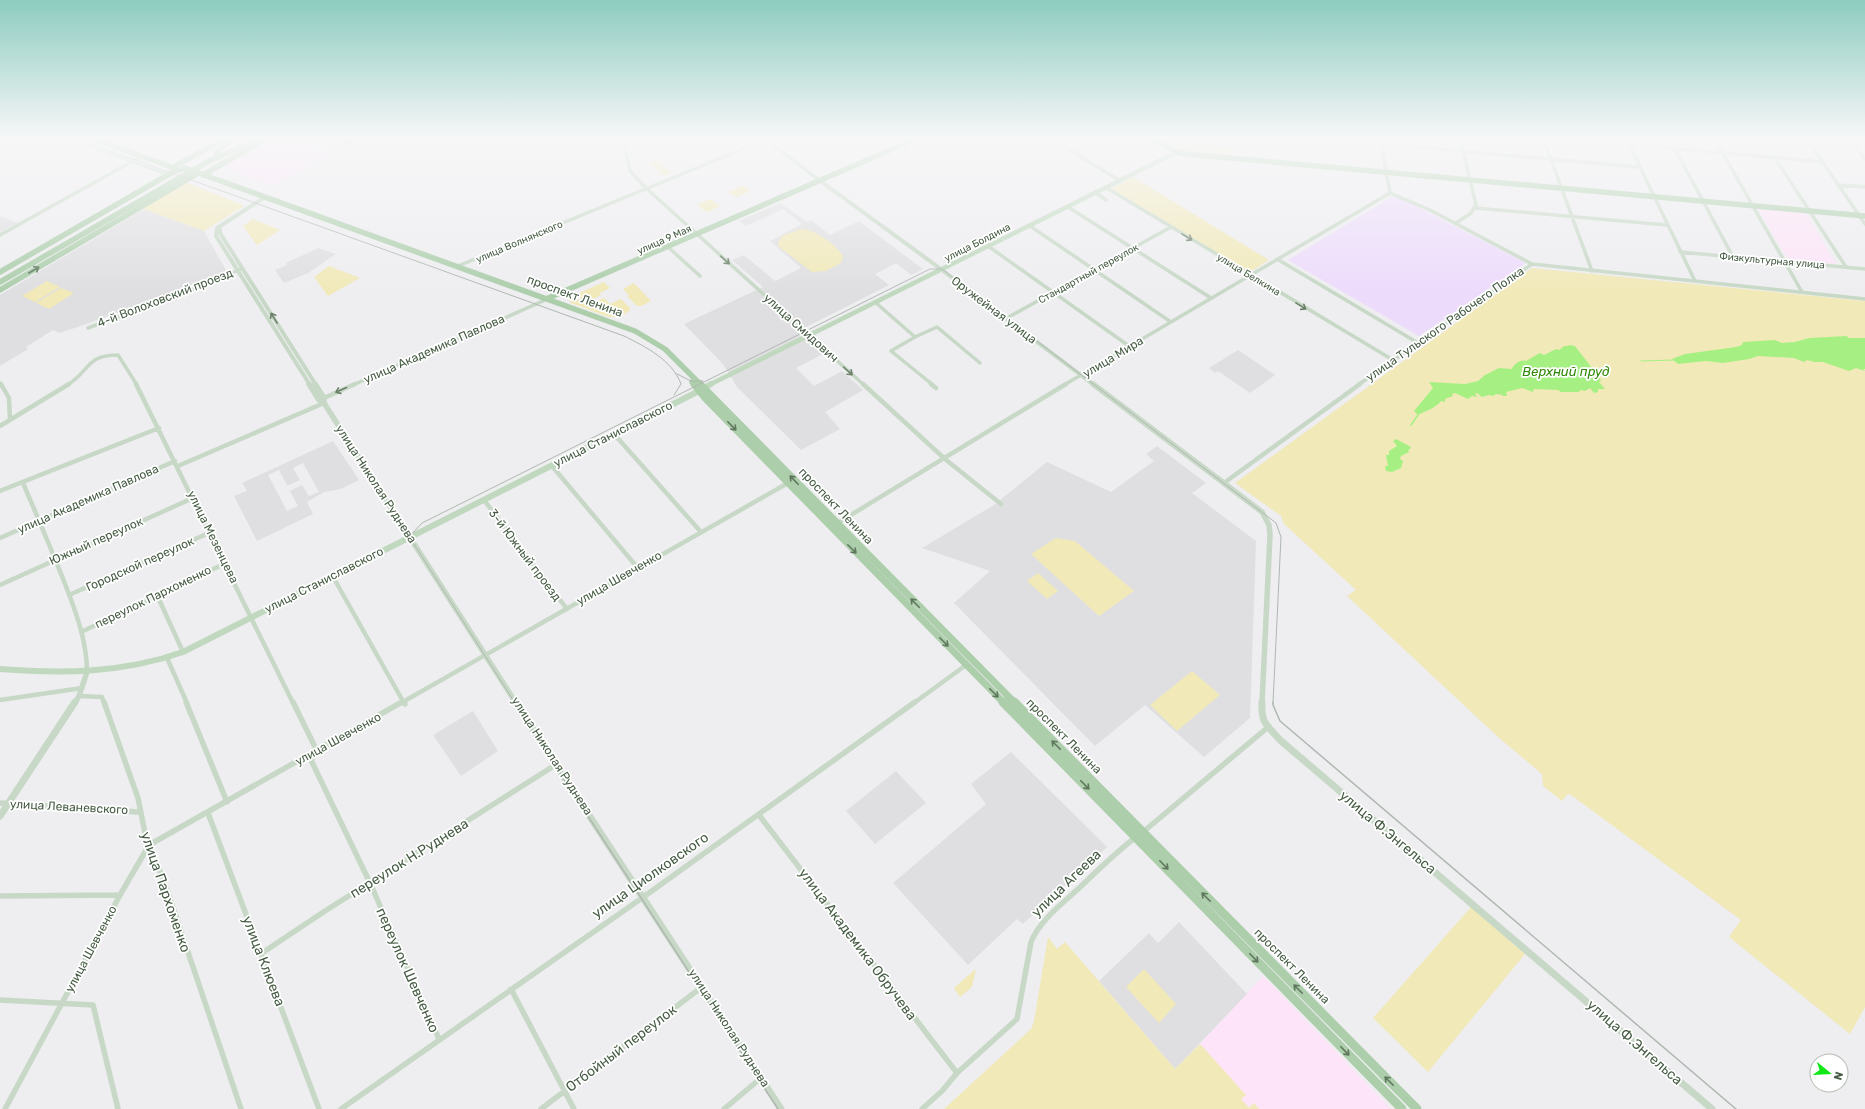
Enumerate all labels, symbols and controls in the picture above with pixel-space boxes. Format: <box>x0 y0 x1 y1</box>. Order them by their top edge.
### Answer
street label: улица Волнянского <box>474 218 565 266</box>
street label: улица Болдина <box>942 221 1013 265</box>
street label: улица 9 Мая <box>635 223 694 257</box>
one-way arrow <box>1181 233 1193 241</box>
street label: Стандартный переулок <box>1036 241 1141 306</box>
street label: Физкультурная улица <box>1719 250 1825 272</box>
street label: улица Белкина <box>1215 251 1282 299</box>
one-way arrow <box>720 256 730 265</box>
street label: улица Тульского Рабочего Полка <box>1363 264 1527 384</box>
one-way arrow <box>28 265 40 273</box>
street label: 4-й Волоховский проезд <box>95 266 235 330</box>
street label: проспект Ленина <box>525 272 625 320</box>
street label: Оружейная улица <box>949 273 1039 347</box>
street label: улица Смидович <box>761 291 841 365</box>
one-way arrow <box>1295 302 1307 310</box>
street label: улица Академика Павлова <box>361 311 507 387</box>
one-way arrow <box>270 313 278 324</box>
street label: улица Мира <box>1080 333 1146 381</box>
water label: Верхний пруд <box>1522 364 1610 379</box>
one-way arrow <box>843 366 853 376</box>
one-way arrow <box>336 387 348 394</box>
street label: улица Станиславского <box>551 398 675 470</box>
one-way arrow <box>727 421 737 431</box>
street label: улица Николая Руднева <box>332 422 420 546</box>
street label: улица Академика Павлова <box>15 461 161 537</box>
street label: проспект Ленина <box>796 465 876 547</box>
one-way arrow <box>789 475 799 485</box>
street label: улица Мезенцева <box>184 488 242 586</box>
street label: 3-й Южный проезд <box>486 506 564 604</box>
street label: Южный переулок <box>47 514 145 568</box>
street label: Городской переулок <box>84 534 197 594</box>
street label: улица Станиславского <box>262 544 386 616</box>
one-way arrow <box>847 544 857 554</box>
street label: улица Шевченко <box>574 548 664 608</box>
street label: переулок Пархоменко <box>92 563 214 631</box>
one-way arrow <box>910 598 920 608</box>
one-way arrow <box>939 637 948 647</box>
one-way arrow <box>989 688 998 698</box>
street label: улица Николая Руднева <box>508 694 596 818</box>
street label: проспект Ленина <box>1023 695 1105 777</box>
street label: улица Шевченко <box>293 710 383 768</box>
one-way arrow <box>1051 740 1061 750</box>
one-way arrow <box>1080 780 1089 790</box>
street label: улица Ф.Энгельса <box>1336 787 1439 878</box>
street label: улица Леваневского <box>10 797 129 817</box>
street label: переулок Н.Руднева <box>347 815 472 902</box>
street label: улица Циолковского <box>589 829 712 922</box>
street label: улица Пархоменко <box>137 830 194 955</box>
street label: улица Агеева <box>1028 846 1105 921</box>
one-way arrow <box>1159 860 1168 870</box>
street label: улица Академика Обручева <box>795 865 920 1024</box>
one-way arrow <box>1201 892 1211 902</box>
street label: улица Шевченко <box>62 903 120 995</box>
street label: переулок Шевченко <box>372 905 443 1035</box>
street label: улица Клюева <box>239 914 289 1009</box>
street label: проспект Ленина <box>1251 925 1333 1007</box>
one-way arrow <box>1250 953 1259 963</box>
street label: улица Николая Руднева <box>685 966 773 1090</box>
one-way arrow <box>1293 984 1303 994</box>
street label: улица Ф.Энгельса <box>1583 996 1686 1088</box>
street label: Отбойный переулок <box>562 1001 681 1096</box>
one-way arrow <box>1340 1046 1350 1056</box>
north arrow <box>1809 1053 1849 1093</box>
text: N <box>1831 1070 1845 1082</box>
one-way arrow <box>1384 1076 1394 1086</box>

